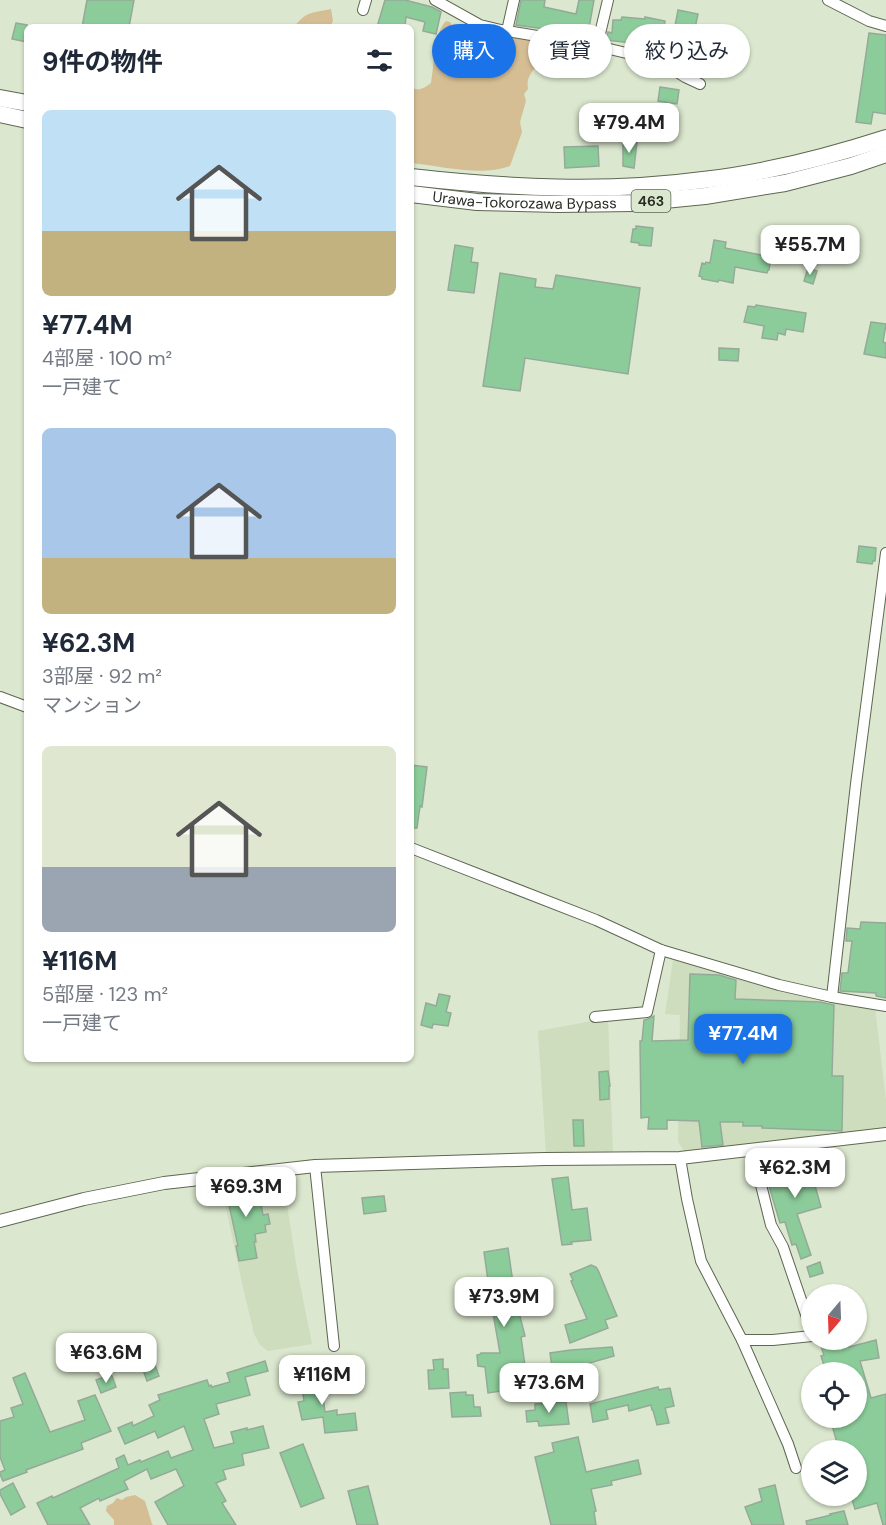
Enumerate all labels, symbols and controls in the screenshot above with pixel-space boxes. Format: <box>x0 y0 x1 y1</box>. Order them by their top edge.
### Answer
chip: 購入 <box>432 24 516 78</box>
chip: 賃貸 <box>528 24 612 78</box>
chip: 絞り込み <box>624 24 750 78</box>
icon: filters <box>363 44 396 77</box>
text: 9件の物件 <box>42 45 163 79</box>
pin: ¥79.4M <box>580 103 678 154</box>
text: ¥79.4M <box>593 109 665 135</box>
icon: home <box>165 149 273 257</box>
street label: Urawa-Tokorozawa Bypass <box>431 187 617 214</box>
road number: 463 <box>632 190 670 212</box>
pin: ¥55.7M <box>761 225 859 276</box>
text: ¥55.7M <box>775 231 845 257</box>
text: ¥77.4M <box>42 308 132 342</box>
text: 4部屋 · 100 m² <box>42 345 172 371</box>
text: 一戸建て <box>42 374 122 400</box>
icon: home <box>165 467 273 575</box>
text: ¥62.3M <box>42 626 135 660</box>
text: 3部屋 · 92 m² <box>42 663 162 689</box>
text: マンション <box>42 692 142 718</box>
icon: home <box>165 785 273 893</box>
text: ¥116M <box>42 944 117 978</box>
text: 5部屋 · 123 m² <box>42 981 168 1007</box>
text: 一戸建て <box>42 1010 122 1036</box>
pin: ¥77.4M <box>694 1014 792 1065</box>
text: ¥77.4M <box>708 1020 778 1046</box>
pin: ¥62.3M <box>746 1148 844 1199</box>
text: ¥62.3M <box>759 1154 831 1180</box>
pin: ¥69.3M <box>197 1167 295 1218</box>
text: ¥69.3M <box>210 1173 282 1199</box>
pin: ¥73.9M <box>455 1277 553 1328</box>
text: ¥73.9M <box>469 1283 539 1309</box>
north arrow <box>801 1284 867 1350</box>
map controls <box>801 1284 867 1506</box>
pin: ¥63.6M <box>57 1333 155 1384</box>
text: ¥63.6M <box>70 1339 142 1365</box>
pin: ¥116M <box>280 1355 364 1406</box>
text: ¥116M <box>293 1361 351 1387</box>
button: locate <box>801 1362 867 1428</box>
pin: ¥73.6M <box>500 1363 598 1414</box>
text: ¥73.6M <box>514 1369 584 1395</box>
button: layers <box>801 1440 867 1506</box>

